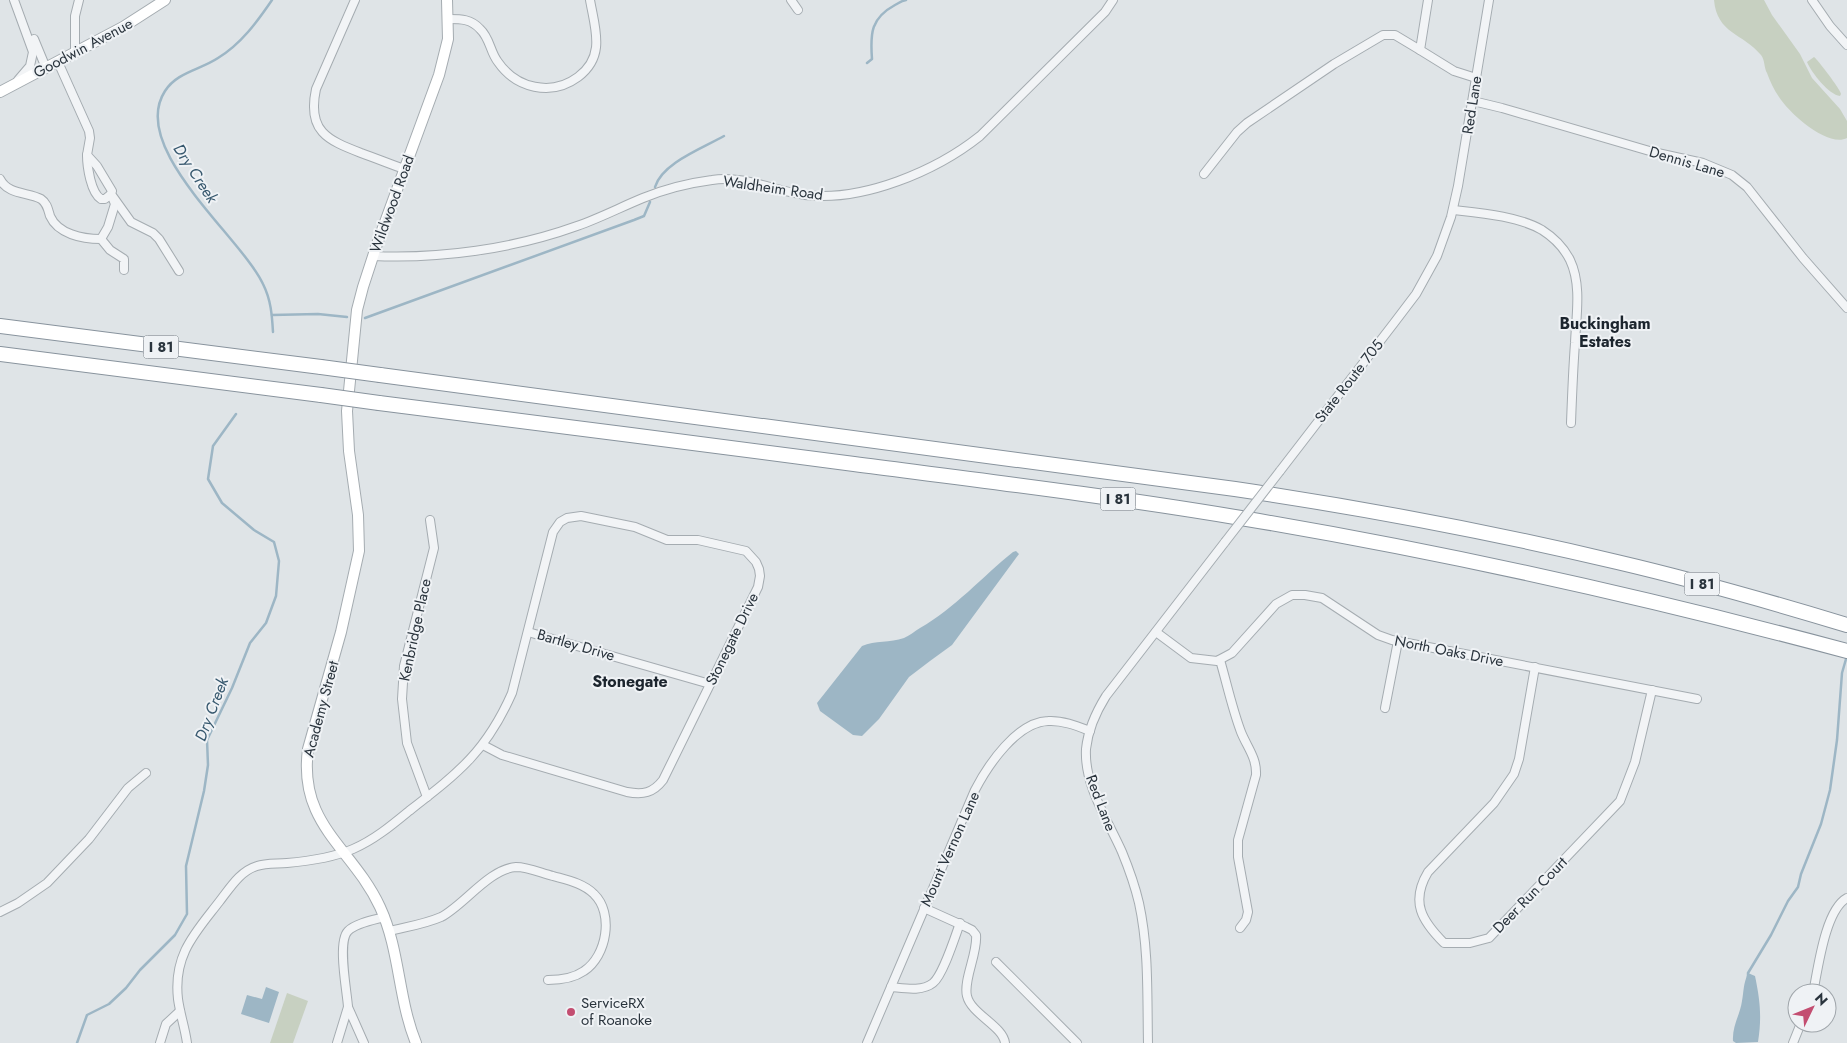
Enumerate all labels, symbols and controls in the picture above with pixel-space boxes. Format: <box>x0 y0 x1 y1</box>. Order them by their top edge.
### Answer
street label: Goodwin Avenue <box>29 12 137 83</box>
street label: Red Lane <box>1457 74 1488 136</box>
water label: Dry Creek <box>168 139 224 208</box>
street label: Dennis Lane <box>1647 141 1728 183</box>
street label: Wildwood Road <box>364 152 420 256</box>
street label: Waldheim Road <box>722 170 824 206</box>
district label: Buckingham Estates <box>1559 312 1651 353</box>
street label: State Route 705 <box>1309 335 1389 427</box>
road number: I 81 <box>144 336 178 358</box>
road number: I 81 <box>1100 488 1136 510</box>
road number: I 81 <box>1684 572 1720 596</box>
street label: Kenbridge Place <box>393 576 437 683</box>
street label: Stonegate Drive <box>700 589 764 689</box>
street label: Bartley Drive <box>535 623 618 667</box>
street label: North Oaks Drive <box>1393 630 1506 672</box>
street label: Academy Street <box>298 658 345 760</box>
district label: Stonegate <box>592 670 668 693</box>
water label: Dry Creek <box>189 673 235 744</box>
street label: Red Lane <box>1080 772 1122 835</box>
street label: Mount Vernon Lane <box>915 788 985 910</box>
street label: Deer Run Court <box>1488 851 1573 938</box>
north arrow <box>1787 983 1837 1033</box>
text: N <box>1810 988 1833 1010</box>
place label: ServiceRX of Roanoke <box>581 992 652 1031</box>
marker: ServiceRX of Roanoke <box>565 1006 577 1018</box>

